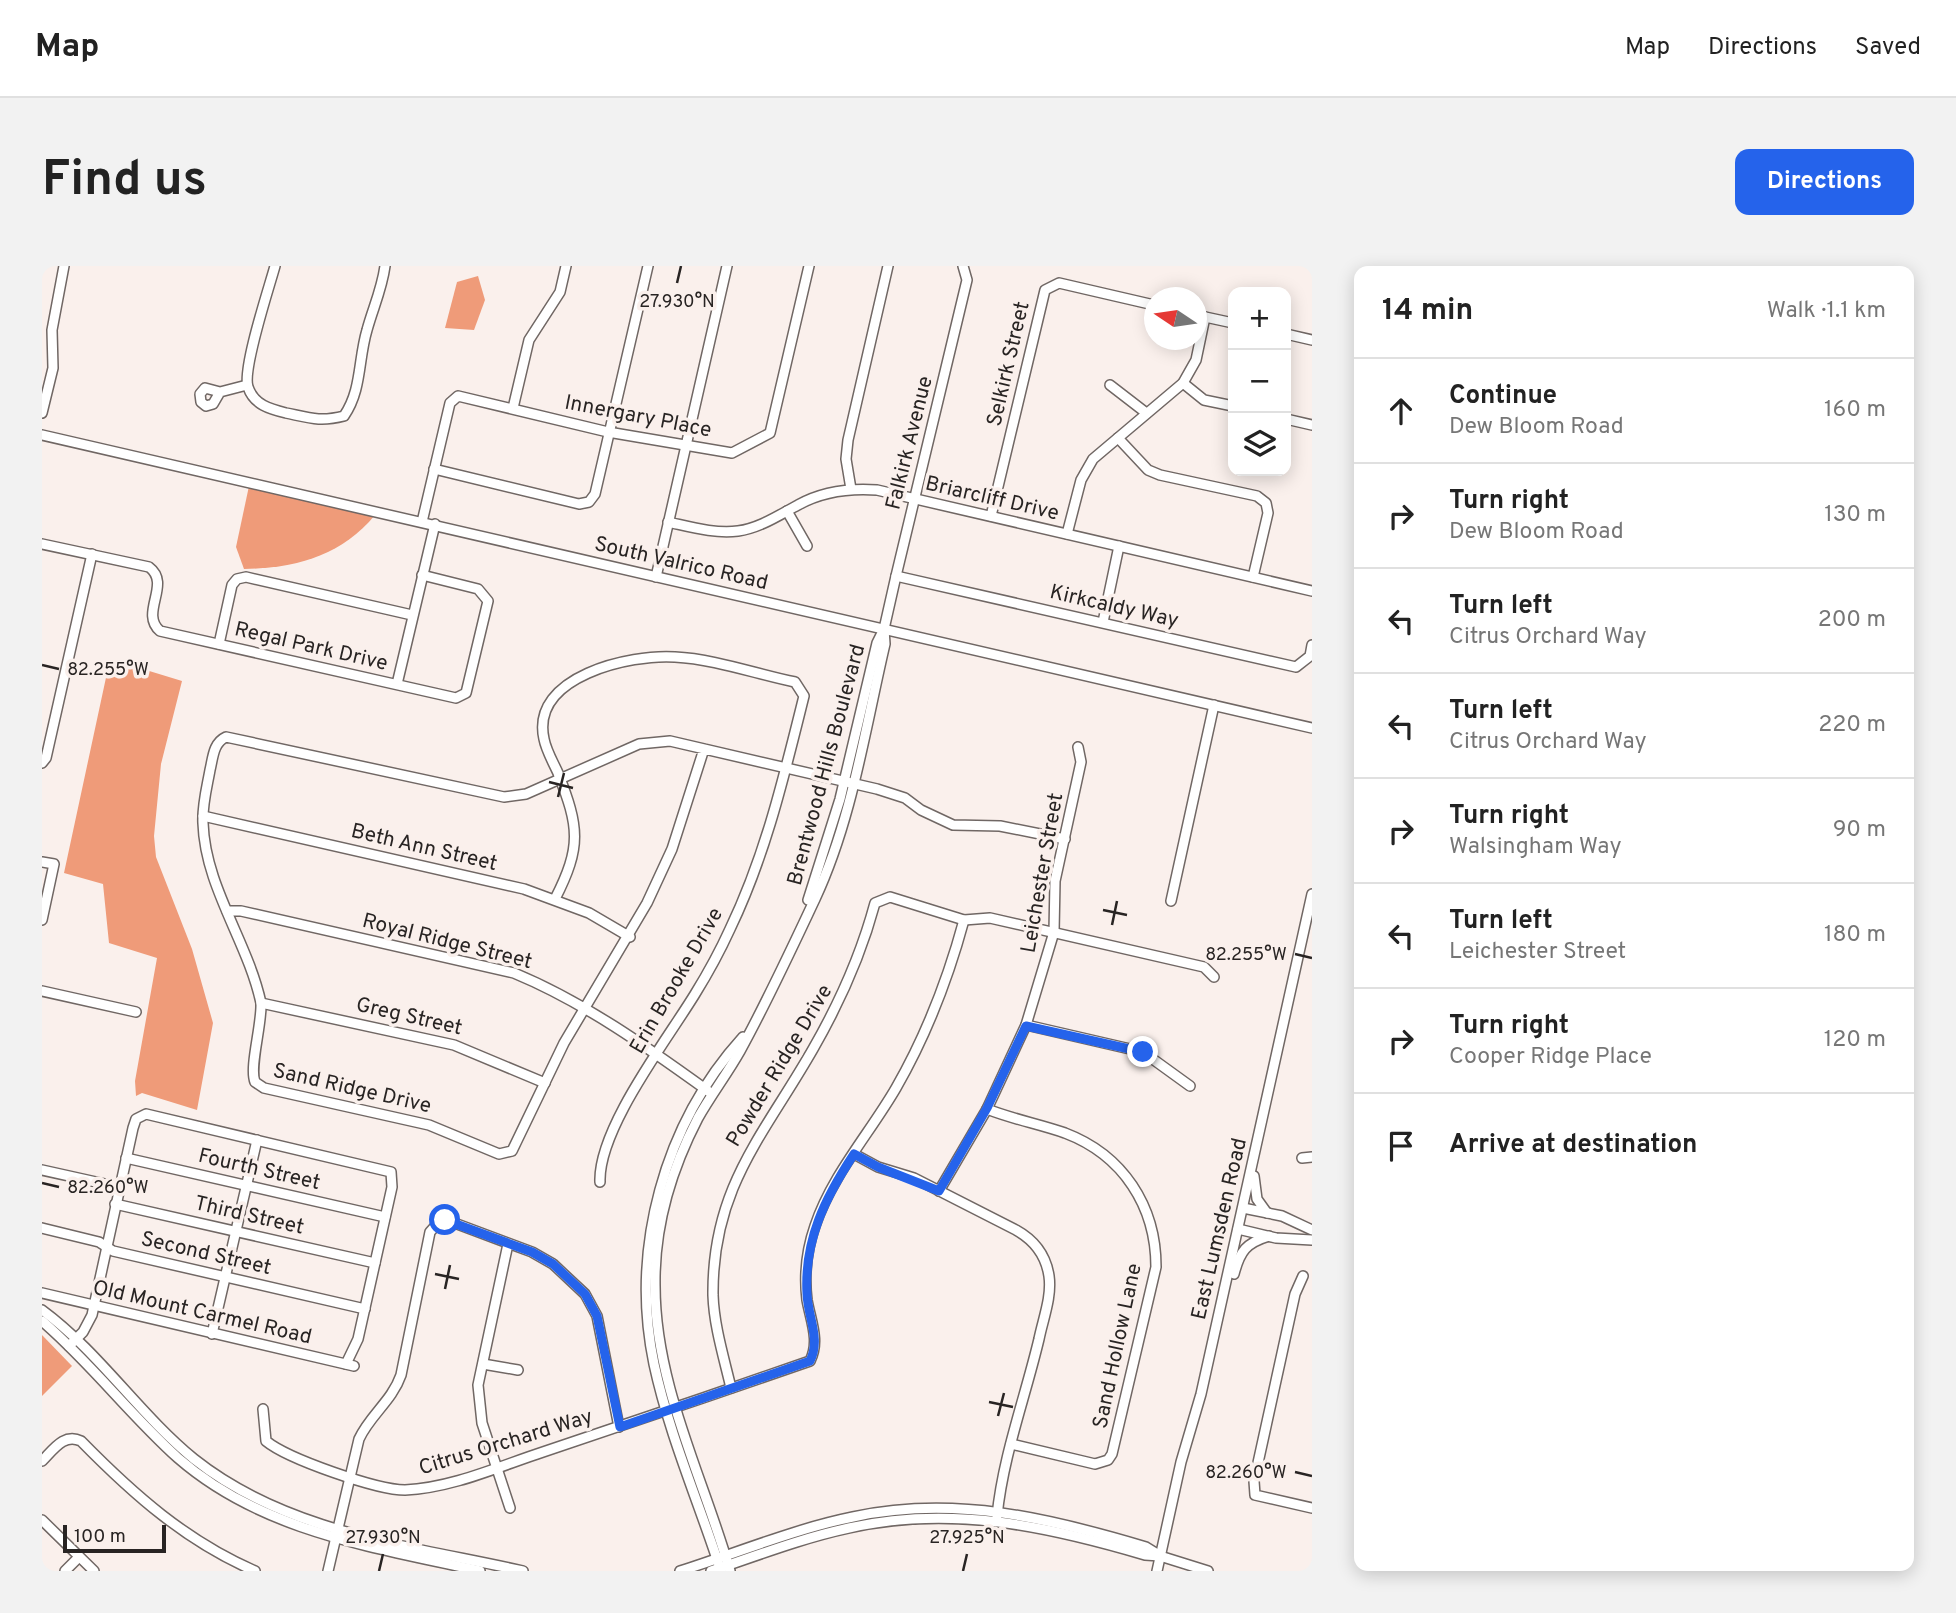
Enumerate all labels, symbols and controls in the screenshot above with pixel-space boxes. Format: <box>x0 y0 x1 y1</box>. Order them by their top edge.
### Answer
text: Map <box>35 27 99 69</box>
text: Map <box>1625 33 1670 63</box>
text: Directions <box>1708 33 1817 63</box>
text: Saved <box>1855 33 1921 63</box>
button: Directions <box>1735 149 1914 215</box>
text: Find us <box>42 151 207 213</box>
north arrow <box>1144 287 1207 350</box>
map controls <box>1228 287 1291 476</box>
button: + <box>1228 287 1291 350</box>
text: 27.930°N <box>639 291 715 314</box>
text: 14 min <box>1382 293 1473 330</box>
text: Walk · 1.1 km <box>1767 297 1886 326</box>
street label: Selkirk Street <box>982 299 1036 429</box>
button: − <box>1228 350 1291 413</box>
street label: Falkirk Avenue <box>880 373 940 513</box>
text: Continue <box>1449 380 1557 413</box>
street label: Innergary Place <box>562 390 714 444</box>
icon: ahead <box>1382 392 1420 430</box>
text: 160 m <box>1824 396 1886 425</box>
button: layers <box>1228 413 1291 476</box>
text: Dew Bloom Road <box>1449 413 1624 442</box>
street label: Briarcliff Drive <box>923 471 1061 527</box>
text: Turn right <box>1449 485 1569 518</box>
icon: right <box>1382 497 1420 535</box>
text: 130 m <box>1824 501 1886 530</box>
text: Dew Bloom Road <box>1449 518 1624 547</box>
street label: South Valrico Road <box>592 531 770 597</box>
street label: Kirkcaldy Way <box>1047 579 1181 635</box>
text: Turn left <box>1449 590 1553 623</box>
icon: left <box>1382 602 1420 640</box>
text: 200 m <box>1818 606 1886 635</box>
street label: Regal Park Drive <box>232 616 390 678</box>
text: Citrus Orchard Way <box>1449 623 1647 652</box>
street label: Brentwood Hills Boulevard <box>782 641 872 889</box>
text: 82.255°W <box>67 659 149 682</box>
text: Turn left <box>1449 695 1553 728</box>
icon: left <box>1382 707 1420 745</box>
text: 220 m <box>1818 711 1886 740</box>
text: Citrus Orchard Way <box>1449 728 1647 757</box>
street label: Leichester Street <box>1016 791 1070 955</box>
text: Turn right <box>1449 800 1569 833</box>
icon: right <box>1382 812 1420 850</box>
text: 90 m <box>1833 816 1886 845</box>
street label: Beth Ann Street <box>348 818 500 878</box>
text: Walsingham Way <box>1449 833 1622 862</box>
street label: Erin Brooke Drive <box>624 903 730 1059</box>
text: Turn left <box>1449 905 1553 938</box>
street label: Royal Ridge Street <box>359 908 535 976</box>
icon: left <box>1382 917 1420 955</box>
text: 180 m <box>1824 921 1886 950</box>
text: Leichester Street <box>1449 938 1626 967</box>
text: 82.255°W <box>1205 944 1287 967</box>
street label: Powder Ridge Drive <box>721 980 839 1152</box>
street label: Greg Street <box>353 992 465 1042</box>
text: Turn right <box>1449 1010 1569 1043</box>
icon: right <box>1382 1022 1420 1060</box>
text: 120 m <box>1824 1026 1886 1055</box>
route end <box>1127 1036 1158 1067</box>
text: Cooper Ridge Place <box>1449 1043 1652 1072</box>
street label: Sand Ridge Drive <box>270 1058 434 1120</box>
icon: arrive <box>1382 1127 1420 1165</box>
text: Arrive at destination <box>1449 1129 1697 1162</box>
street label: East Lumsden Road <box>1186 1135 1254 1323</box>
street label: Fourth Street <box>195 1143 323 1197</box>
text: 82.260°W <box>67 1177 149 1200</box>
street label: Third Street <box>192 1190 306 1242</box>
route start <box>429 1204 460 1235</box>
street label: Second Street <box>138 1226 274 1282</box>
street label: Sand Hollow Lane <box>1087 1261 1149 1431</box>
street label: Old Mount Carmel Road <box>90 1275 314 1351</box>
street label: Citrus Orchard Way <box>416 1404 596 1482</box>
text: 82.260°W <box>1205 1462 1287 1485</box>
scale bar <box>63 1522 166 1554</box>
text: 100 m <box>74 1525 126 1549</box>
text: 27.930°N <box>345 1527 421 1550</box>
text: 27.925°N <box>929 1527 1005 1550</box>

